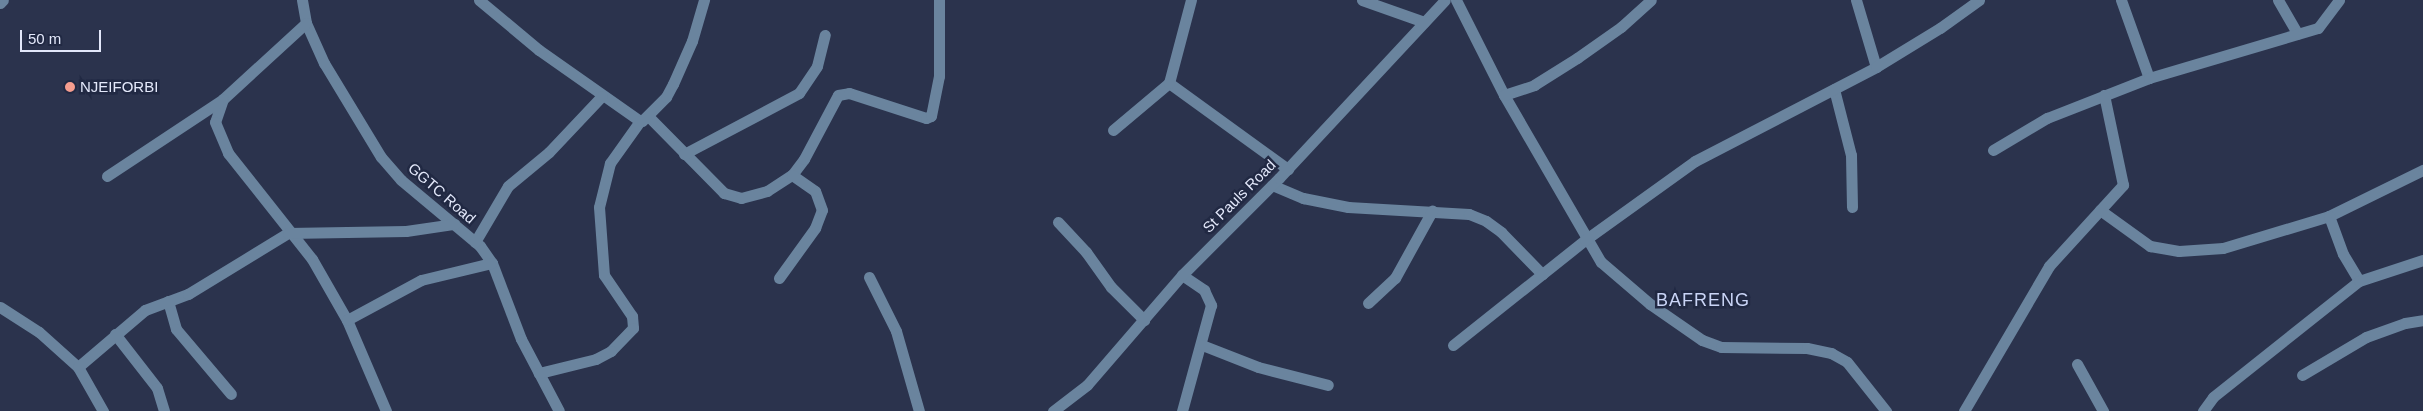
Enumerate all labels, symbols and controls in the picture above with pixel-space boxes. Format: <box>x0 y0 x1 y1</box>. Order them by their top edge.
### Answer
scale bar <box>22 20 104 52</box>
text: 50 m <box>28 30 61 47</box>
place label: NJEIFORBI <box>80 78 158 96</box>
marker: NJEIFORBI <box>64 81 76 93</box>
street label: St Pauls Road <box>1199 156 1279 236</box>
street label: GGTC Road <box>405 159 479 227</box>
district label: BAFRENG <box>1655 289 1751 311</box>

